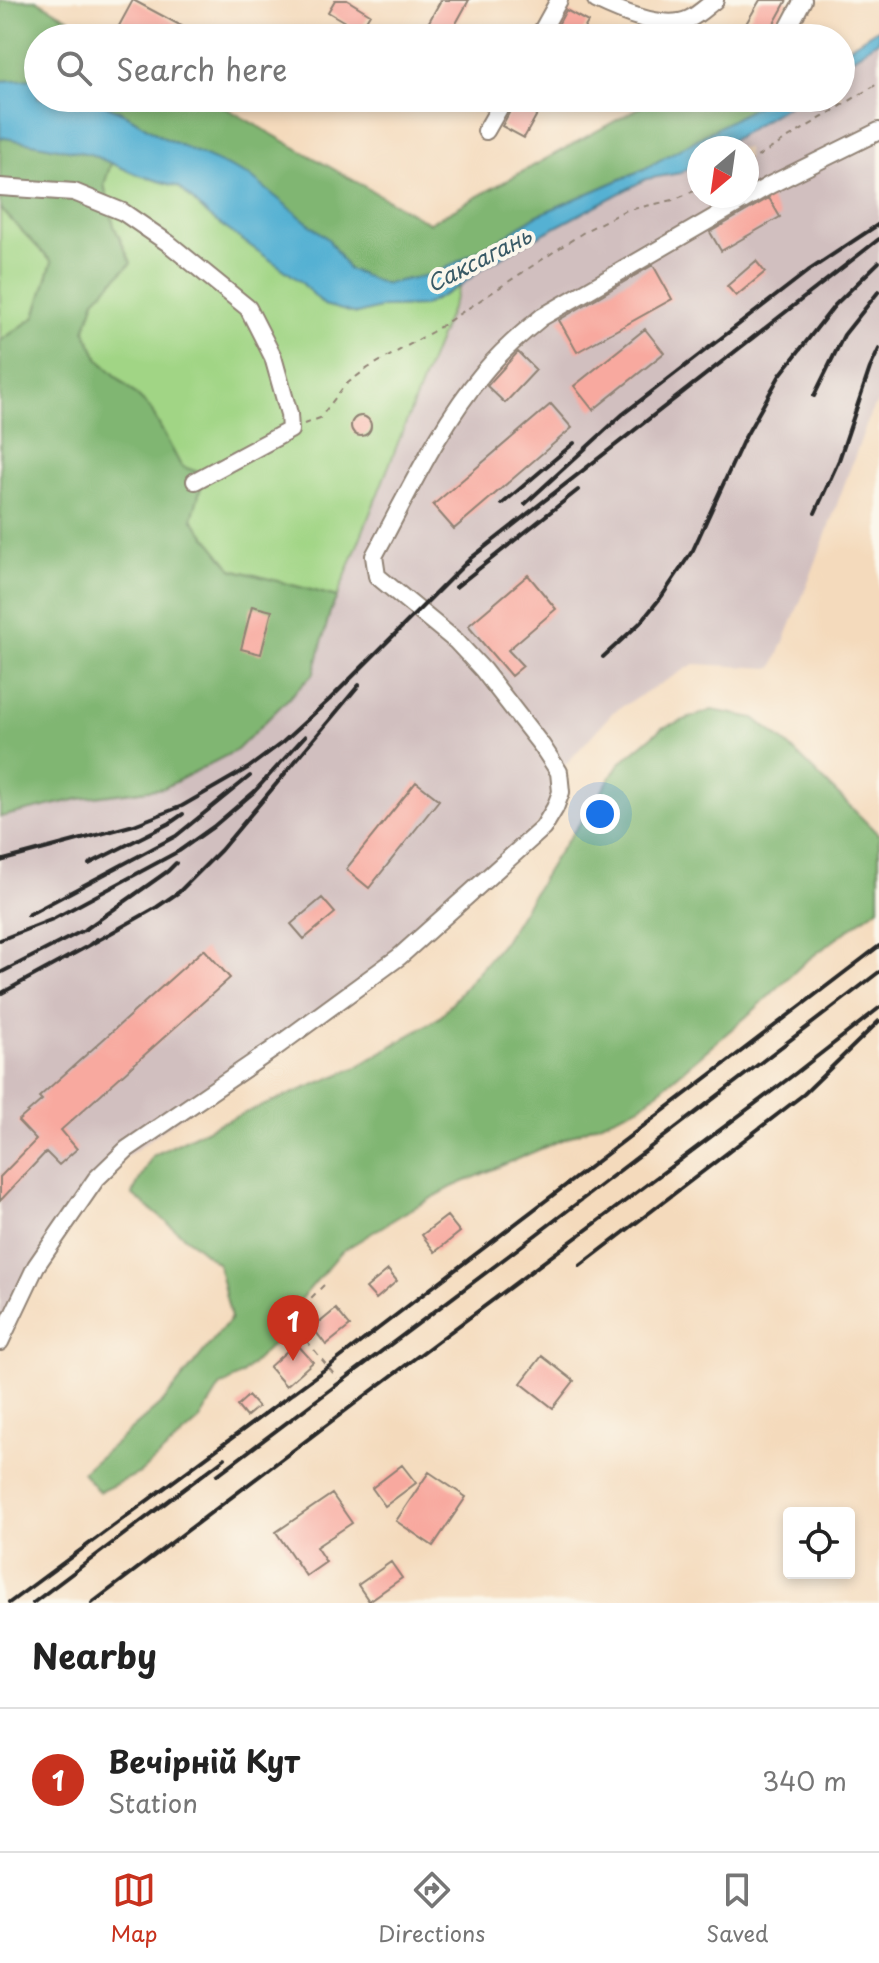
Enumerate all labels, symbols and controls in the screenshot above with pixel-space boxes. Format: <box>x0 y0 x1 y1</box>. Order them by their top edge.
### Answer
search box <box>24 24 855 112</box>
icon: search <box>52 46 96 90</box>
text: Search here <box>116 46 288 91</box>
north arrow <box>687 136 759 208</box>
water label: Саксагань <box>420 217 538 299</box>
your location <box>580 794 620 834</box>
pin: 1 <box>267 1295 319 1361</box>
map controls <box>783 1507 855 1579</box>
button: locate <box>783 1507 855 1579</box>
text: Nearby <box>32 1629 157 1681</box>
text: Вечірній Кут <box>108 1738 300 1783</box>
text: 1 <box>52 1761 64 1800</box>
text: 340 m <box>762 1761 847 1800</box>
text: Station <box>108 1783 198 1822</box>
tab: Map <box>110 1868 157 1949</box>
tab: Directions <box>378 1868 485 1949</box>
tab: Saved <box>706 1868 769 1949</box>

